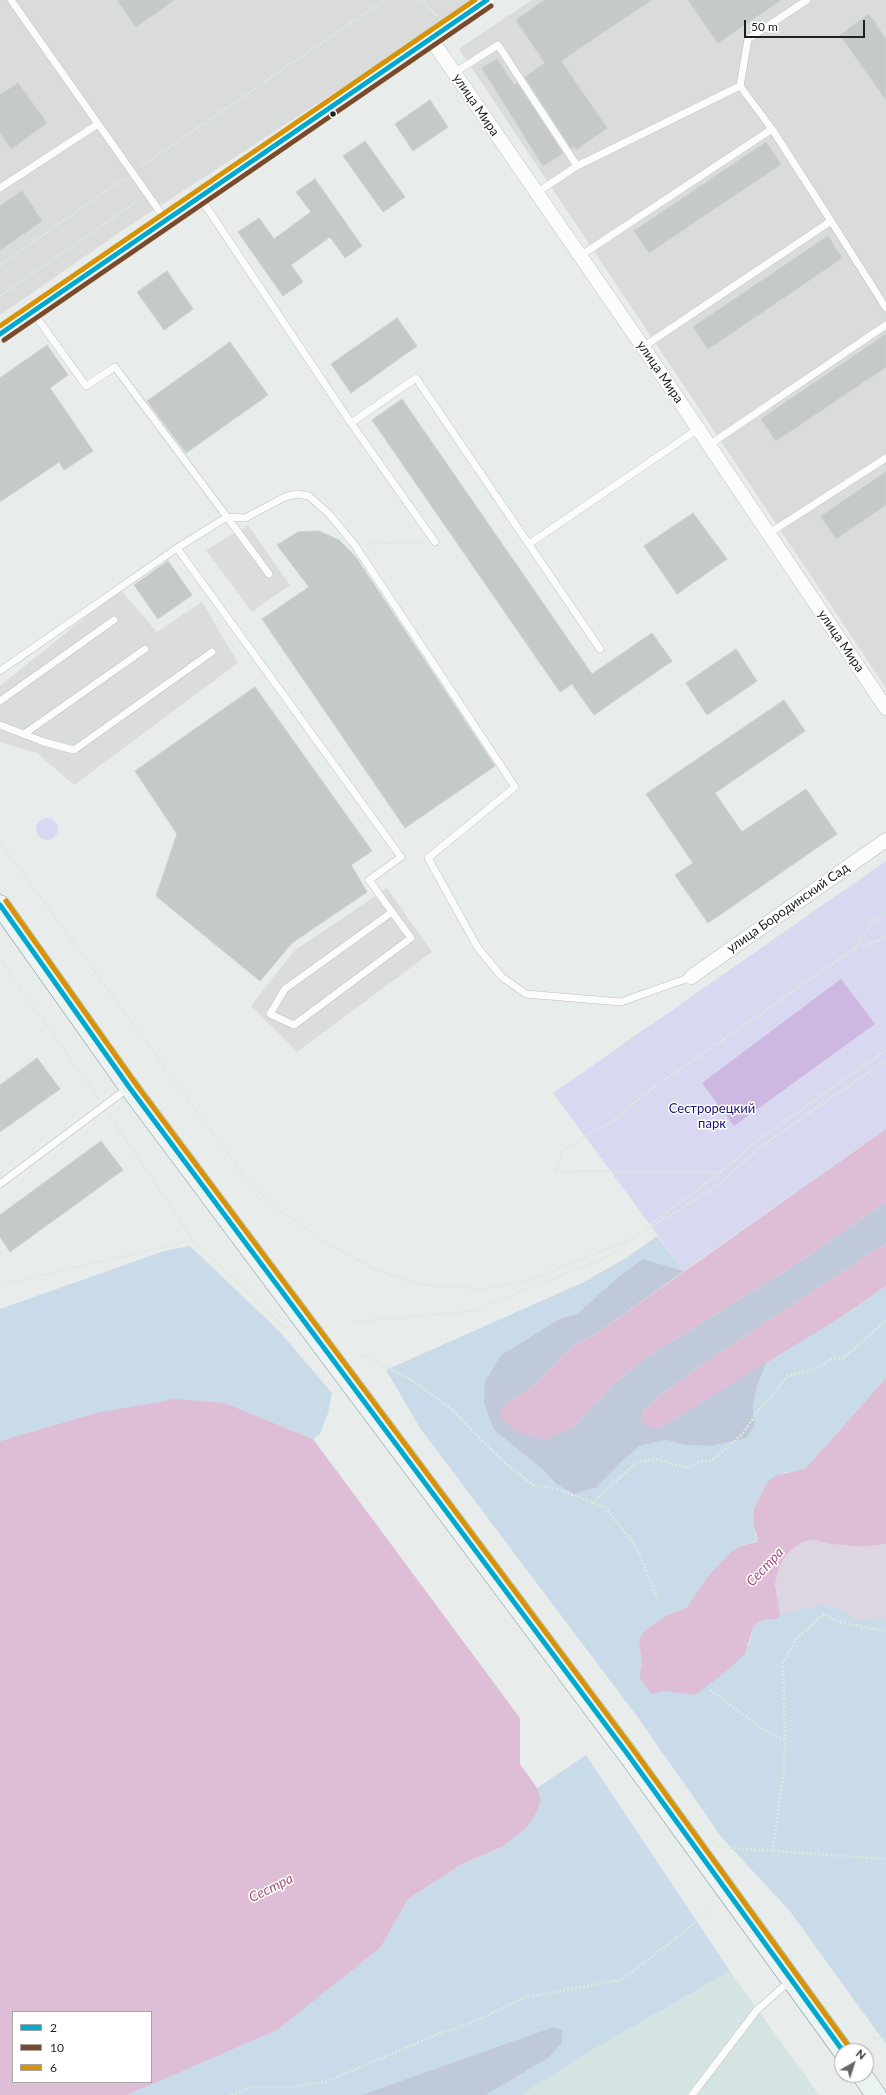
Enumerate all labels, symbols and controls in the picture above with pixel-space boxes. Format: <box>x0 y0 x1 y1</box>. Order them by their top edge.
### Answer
scale bar <box>746 12 867 38</box>
text: 50 m <box>751 19 778 34</box>
street label: улица Мира <box>449 71 503 139</box>
unlabelled marker <box>328 109 338 119</box>
street label: улица Мира <box>633 338 687 406</box>
street label: улица Мира <box>814 607 868 675</box>
street label: улица Бородинский Сад <box>724 860 852 956</box>
park label: Сестрорецкий парк <box>669 1101 755 1132</box>
water label: Сестра <box>743 1544 787 1590</box>
water label: Сестра <box>246 1870 296 1906</box>
legend <box>12 2011 152 2083</box>
text: 2 <box>50 2020 57 2035</box>
text: 10 <box>50 2040 64 2055</box>
north arrow <box>834 2043 874 2083</box>
text: N <box>854 2046 869 2062</box>
text: 6 <box>50 2060 57 2075</box>

